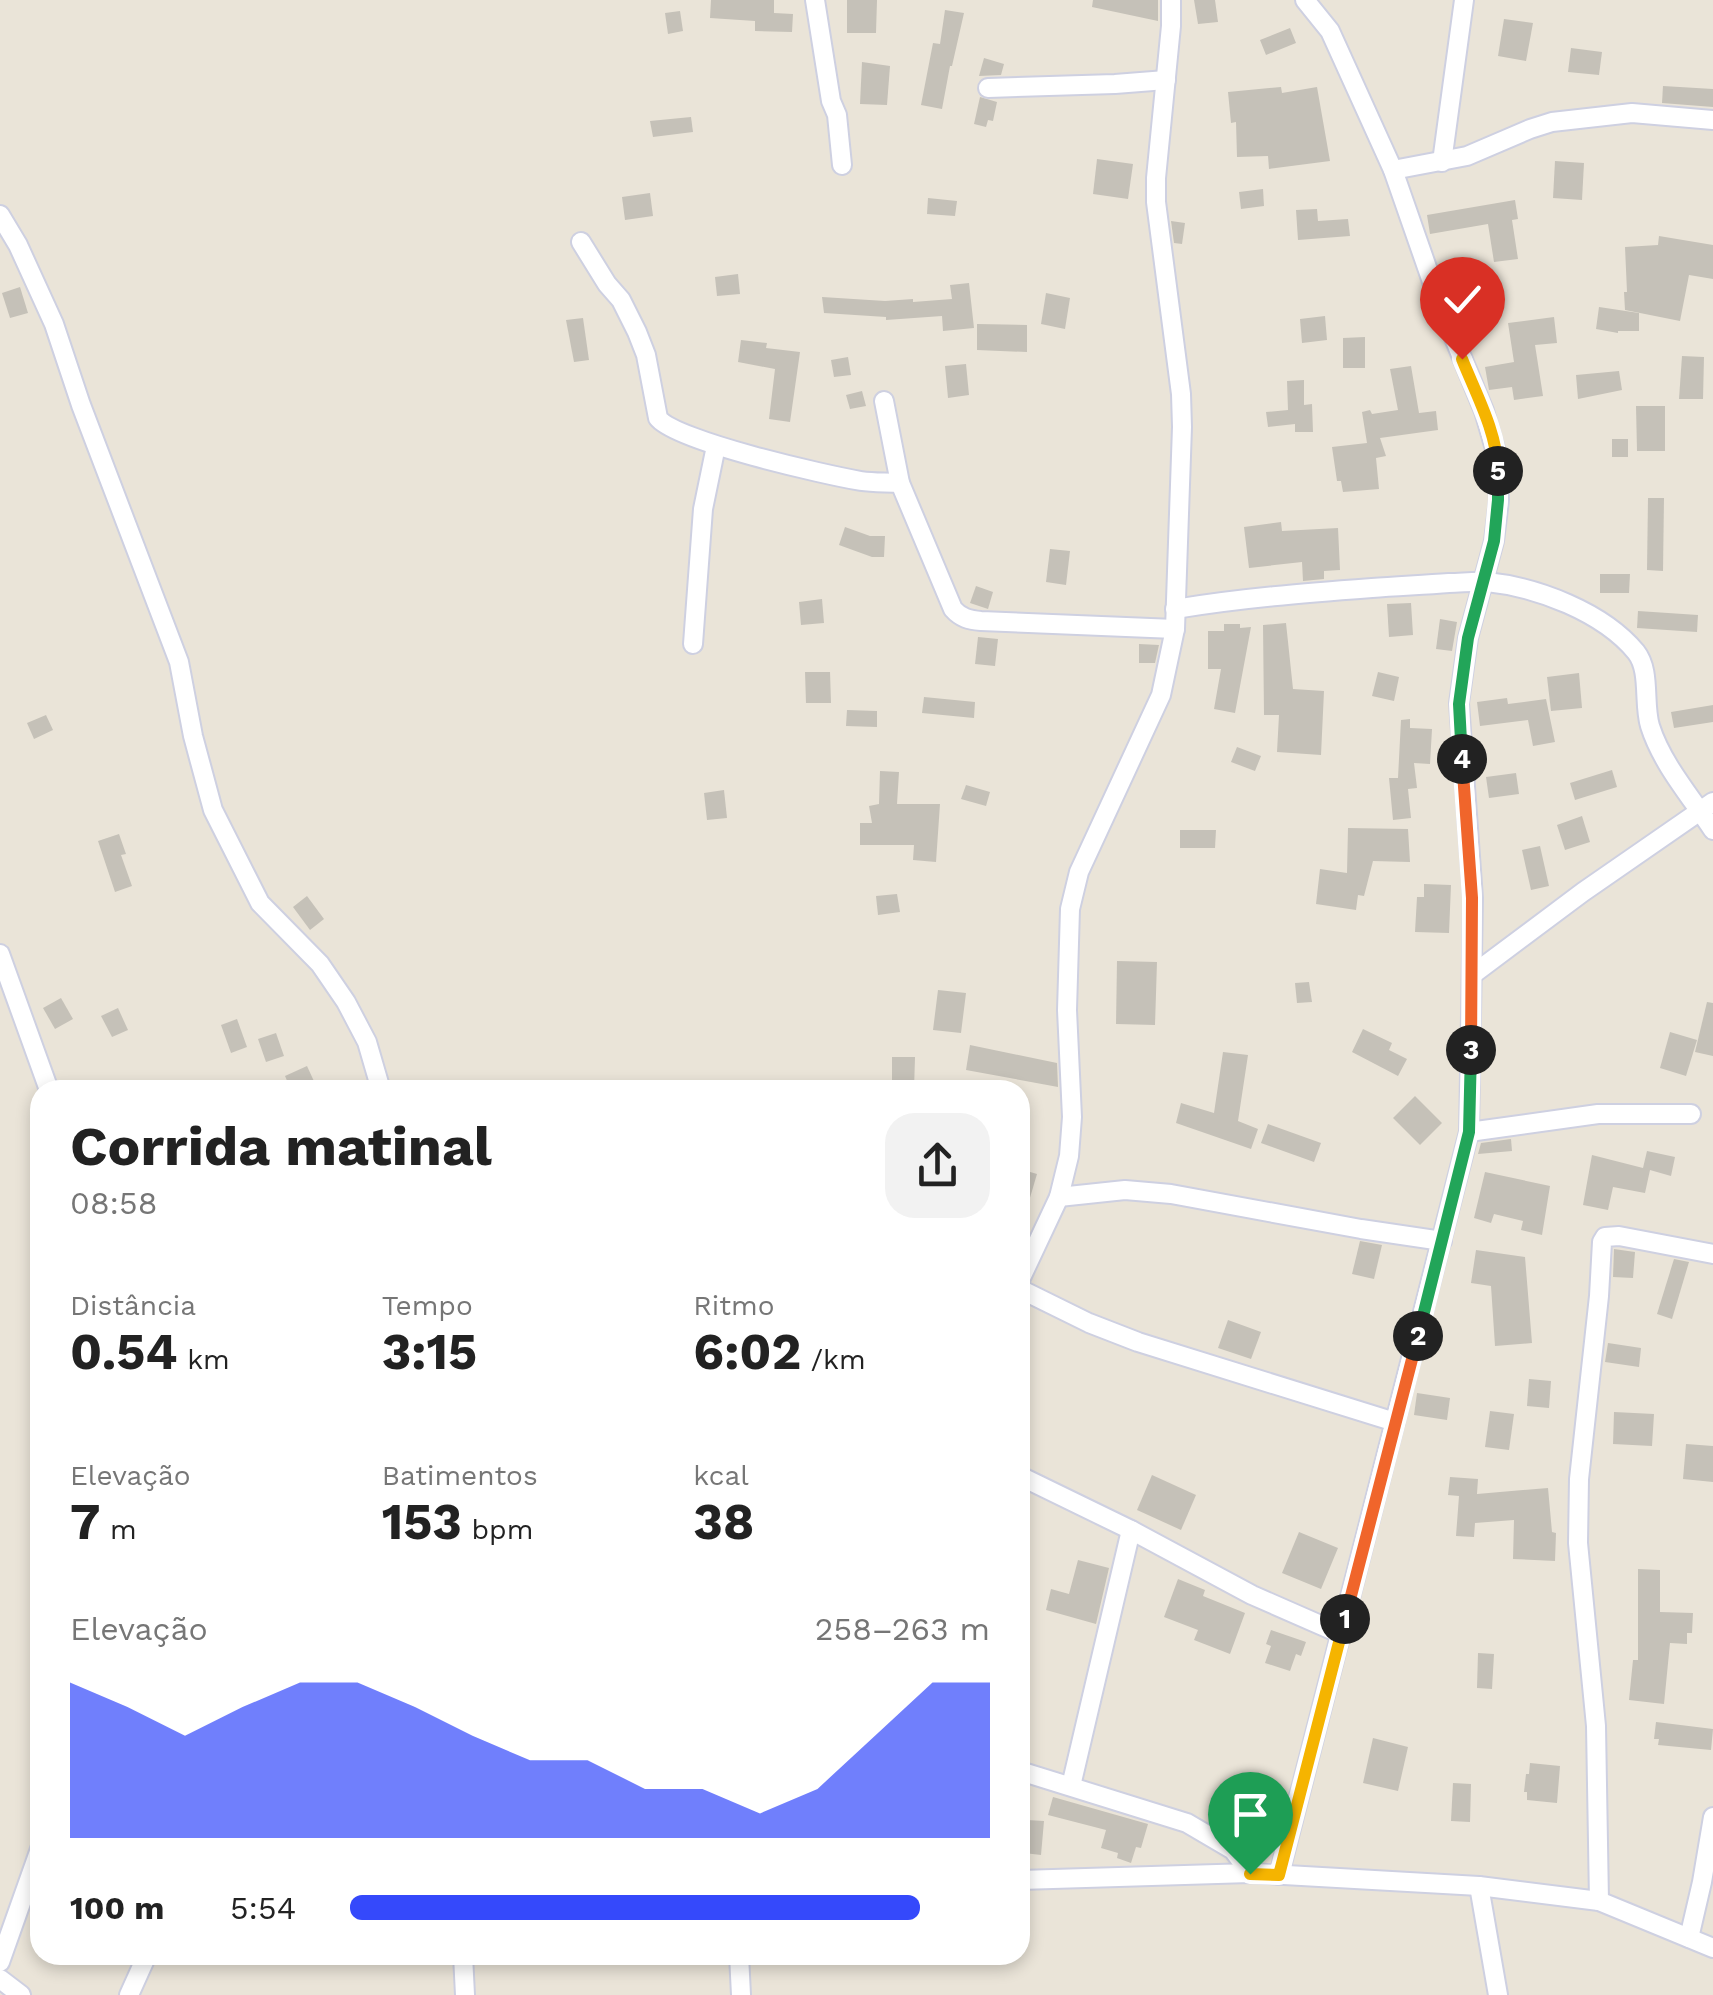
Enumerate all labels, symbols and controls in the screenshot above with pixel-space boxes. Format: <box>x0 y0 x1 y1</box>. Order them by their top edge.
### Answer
pin <box>1420 257 1505 360</box>
icon: check <box>1435 272 1490 327</box>
pin: 5 <box>1473 446 1523 496</box>
text: 5 <box>1490 454 1506 487</box>
pin: 4 <box>1437 734 1487 784</box>
text: 4 <box>1453 742 1471 775</box>
pin: 3 <box>1446 1025 1496 1075</box>
text: 3 <box>1463 1033 1479 1066</box>
button: share <box>885 1113 990 1218</box>
text: Corrida matinal <box>70 1114 492 1178</box>
text: 08:58 <box>70 1184 157 1222</box>
text: Distância <box>70 1289 196 1322</box>
text: Tempo <box>382 1289 473 1322</box>
text: Ritmo <box>693 1289 774 1322</box>
pin: 2 <box>1393 1311 1443 1361</box>
text: 2 <box>1410 1319 1426 1352</box>
text: 0.54 <box>70 1322 178 1381</box>
text: 3:15 <box>382 1322 477 1381</box>
text: 6:02 <box>693 1322 801 1381</box>
text: km <box>178 1343 230 1376</box>
text: /km <box>801 1343 866 1376</box>
text: Elevação <box>70 1459 191 1492</box>
text: Batimentos <box>382 1459 538 1492</box>
text: kcal <box>693 1459 749 1492</box>
text: 7 <box>70 1492 100 1551</box>
text: 153 <box>382 1492 462 1551</box>
text: 38 <box>693 1492 754 1551</box>
text: m <box>100 1513 137 1546</box>
text: bpm <box>462 1513 533 1546</box>
pin: 1 <box>1320 1594 1370 1644</box>
text: 1 <box>1339 1602 1351 1635</box>
text: Elevação <box>70 1610 208 1648</box>
text: 258–263 m <box>815 1610 990 1648</box>
pin <box>1208 1772 1293 1875</box>
icon: arrive <box>1223 1787 1278 1842</box>
text: 100 m <box>70 1889 164 1927</box>
text: 5:54 <box>230 1889 296 1927</box>

